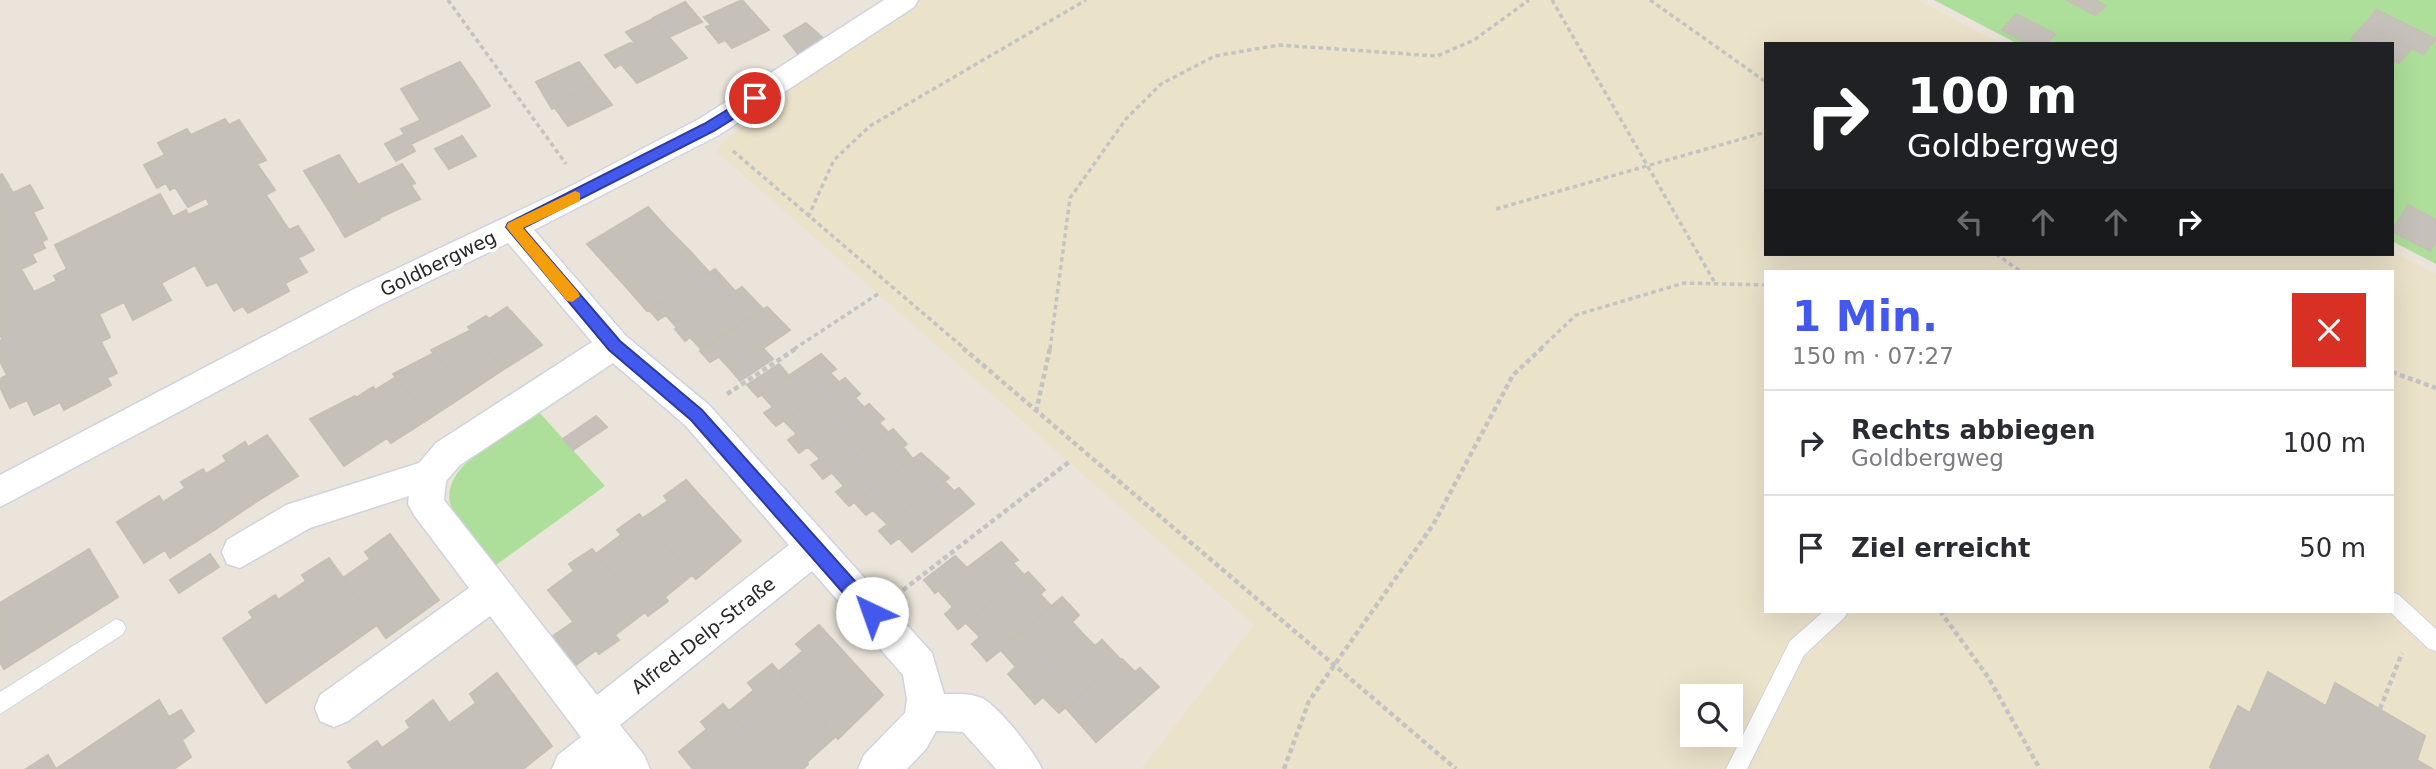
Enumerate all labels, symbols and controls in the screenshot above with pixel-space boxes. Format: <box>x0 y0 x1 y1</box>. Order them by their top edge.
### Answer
pin <box>725 68 785 128</box>
text: 100 m <box>1907 68 2077 125</box>
icon: right <box>1792 70 1883 161</box>
icon: arrive <box>736 79 774 117</box>
text: Goldbergweg <box>1907 127 2120 165</box>
icon: left <box>1951 203 1989 241</box>
icon: ahead <box>2024 203 2062 241</box>
icon: ahead <box>2097 203 2135 241</box>
icon: right <box>2170 203 2208 241</box>
street label: Goldbergweg <box>376 225 500 301</box>
text: 1 Min. <box>1792 292 1938 341</box>
button: close <box>2292 293 2366 367</box>
text: 150 m · 07:27 <box>1792 343 1954 369</box>
text: Rechts abbiegen <box>1851 415 2096 445</box>
icon: right <box>1792 424 1830 462</box>
text: 100 m <box>2283 428 2366 458</box>
text: Goldbergweg <box>1851 445 2004 471</box>
icon: arrive <box>1792 529 1830 567</box>
text: Ziel erreicht <box>1851 533 2031 563</box>
text: 50 m <box>2299 533 2366 563</box>
street label: Alfred-Delp-Straße <box>627 572 779 698</box>
position arrow <box>835 576 909 650</box>
map controls <box>1680 684 1743 747</box>
button: search <box>1680 684 1743 747</box>

